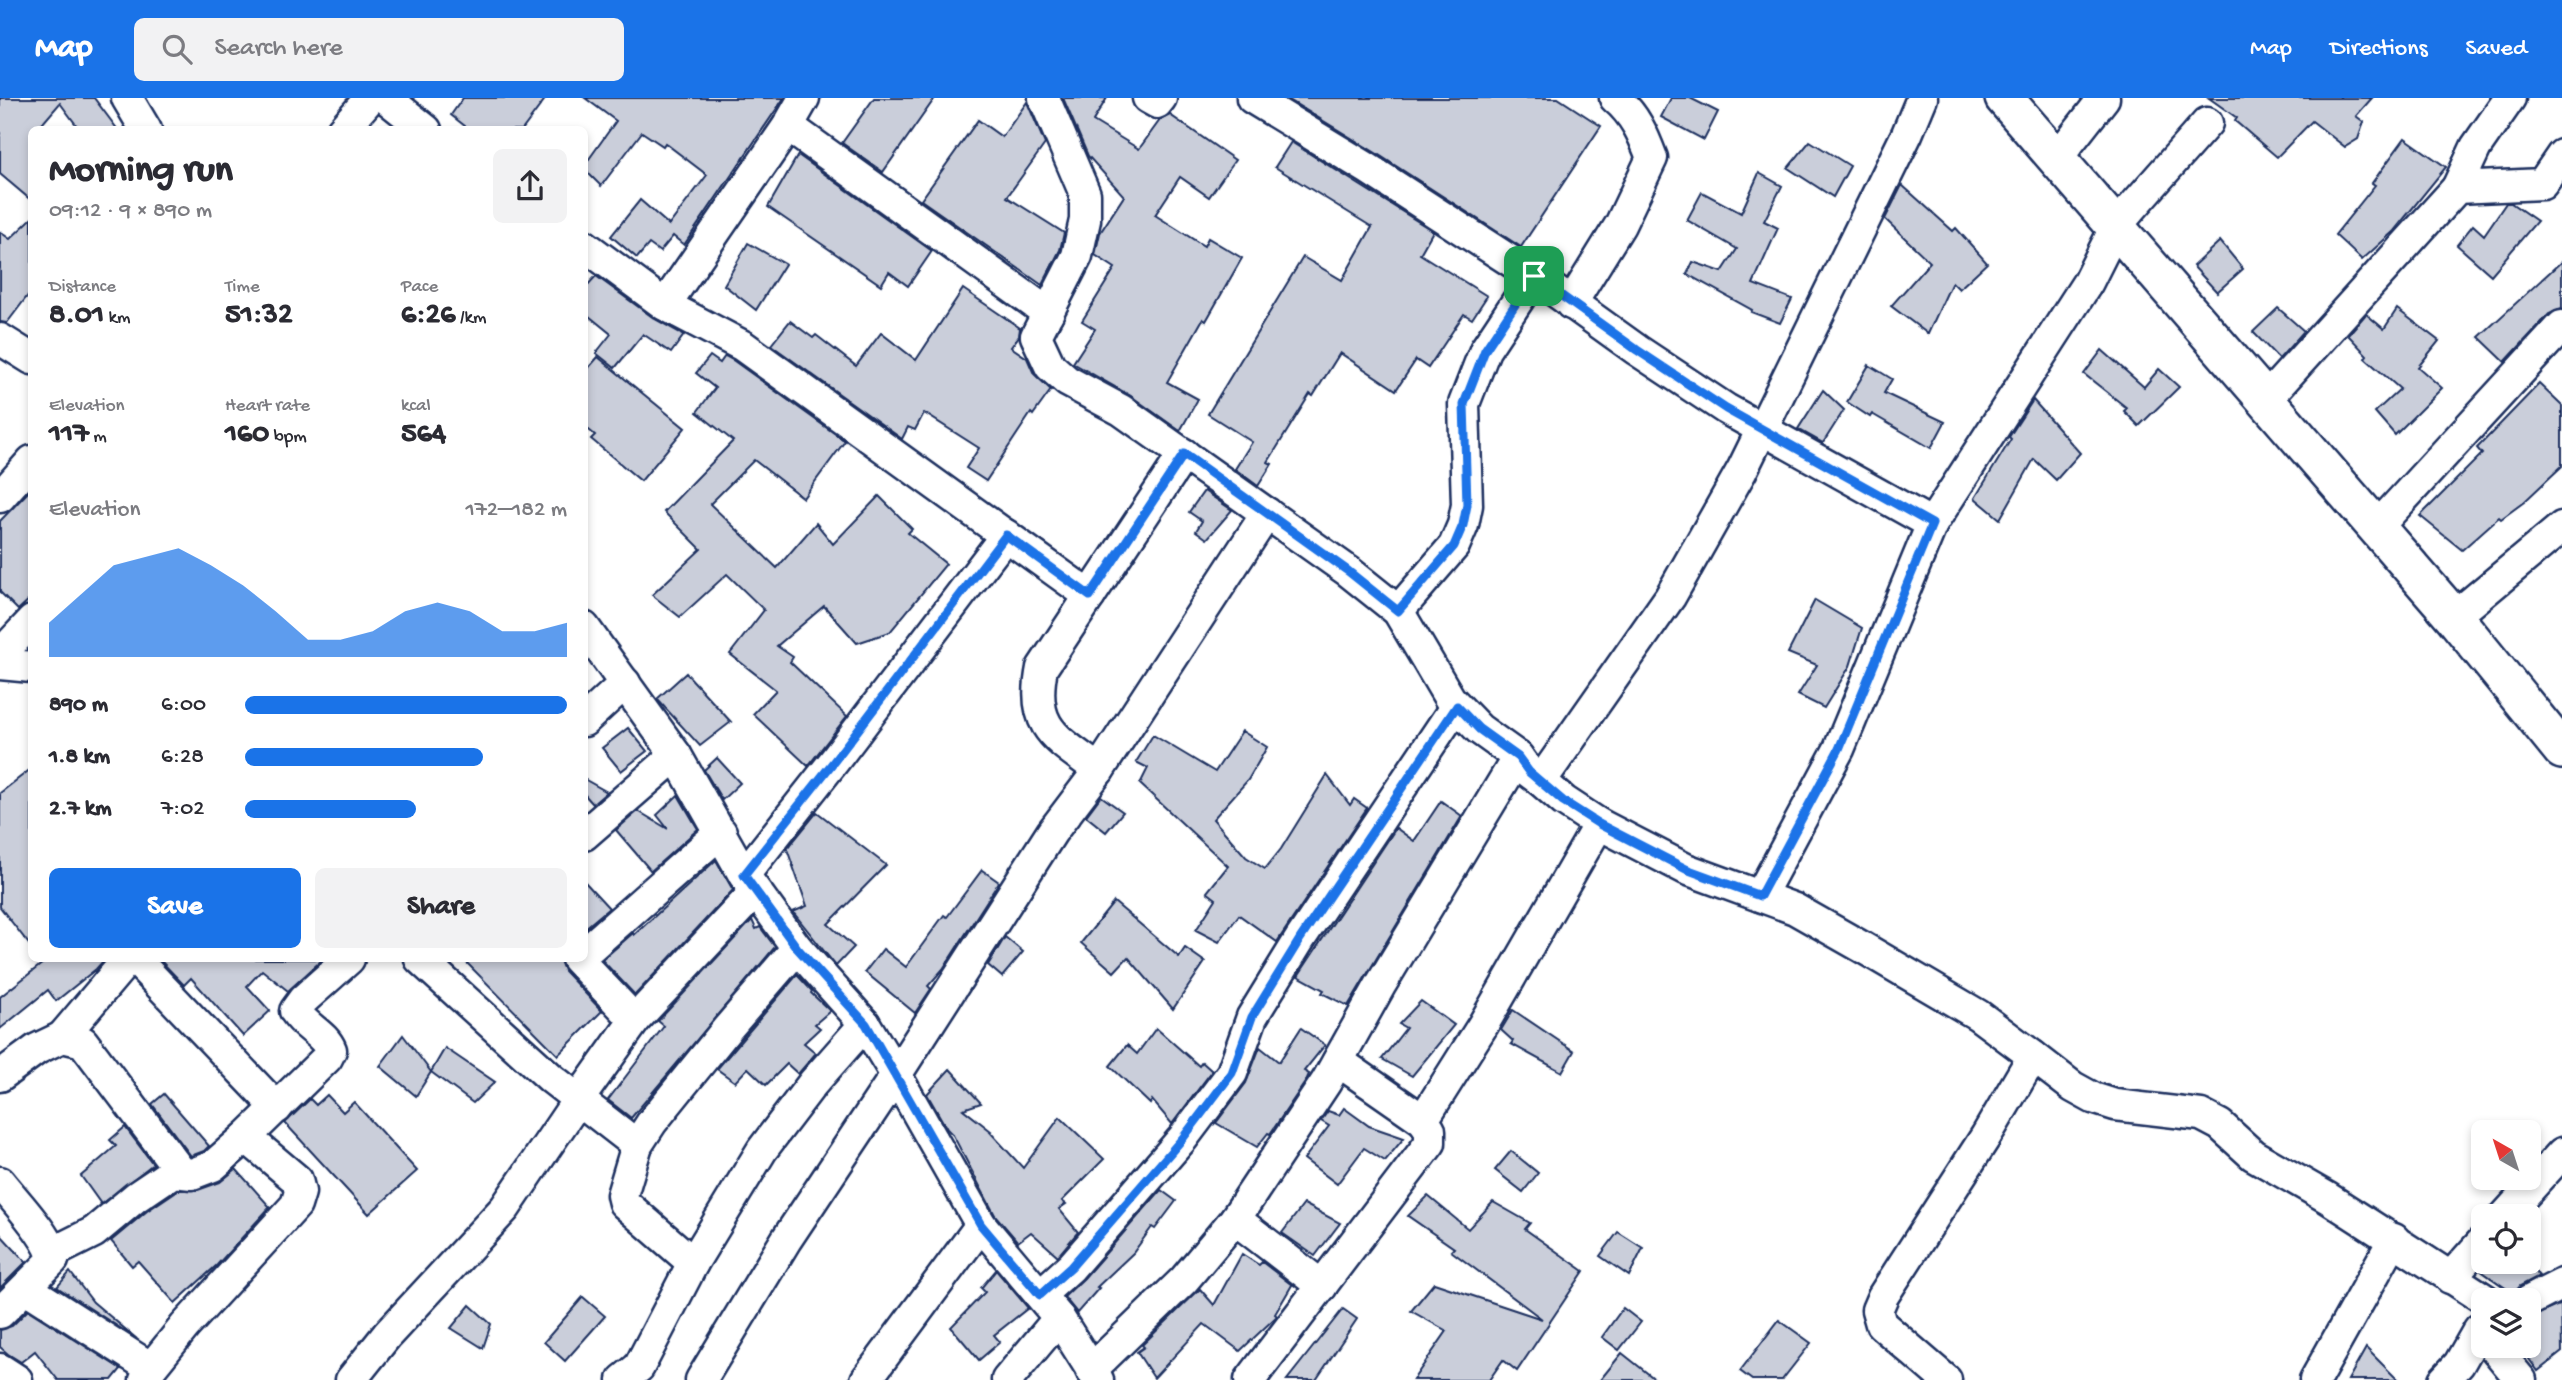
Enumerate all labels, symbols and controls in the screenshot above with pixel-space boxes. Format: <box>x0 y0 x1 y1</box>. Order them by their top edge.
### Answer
search box <box>134 18 624 81</box>
text: Map <box>35 30 92 68</box>
icon: search <box>158 30 196 68</box>
text: Search here <box>214 34 343 65</box>
text: Map <box>2250 35 2292 64</box>
text: Directions <box>2330 35 2428 64</box>
text: Saved <box>2466 35 2527 64</box>
button: share <box>493 149 567 223</box>
text: Morning run <box>49 150 233 194</box>
text: 09:12 · 9 × 890 m <box>49 198 212 225</box>
pin <box>1504 246 1564 306</box>
icon: arrive <box>1515 257 1553 295</box>
text: Distance <box>49 276 116 299</box>
text: Time <box>225 276 260 299</box>
text: Pace <box>401 276 438 299</box>
text: 8.01 <box>49 299 104 334</box>
text: 51:32 <box>225 299 293 334</box>
text: 6:26 <box>401 299 456 334</box>
text: km <box>104 307 130 330</box>
text: /km <box>456 307 487 330</box>
text: Elevation <box>49 395 125 418</box>
text: Heart rate <box>225 395 310 418</box>
text: kcal <box>401 395 431 418</box>
text: 117 <box>49 418 89 453</box>
text: 160 <box>225 418 269 453</box>
text: 564 <box>401 418 446 453</box>
text: m <box>89 426 107 449</box>
text: bpm <box>269 426 307 449</box>
text: Elevation <box>49 497 140 524</box>
text: 172–182 m <box>465 497 567 524</box>
text: 890 m <box>49 692 108 719</box>
text: 6:00 <box>161 692 206 719</box>
text: 1.8 km <box>49 744 110 771</box>
text: 6:28 <box>161 744 204 771</box>
text: 2.7 km <box>49 796 112 823</box>
text: 7:02 <box>161 796 205 823</box>
button: Save <box>49 868 301 948</box>
button: Share <box>315 868 567 948</box>
north arrow <box>2471 1120 2541 1190</box>
map controls <box>2471 1120 2541 1358</box>
button: locate <box>2471 1204 2541 1274</box>
button: layers <box>2471 1288 2541 1358</box>

